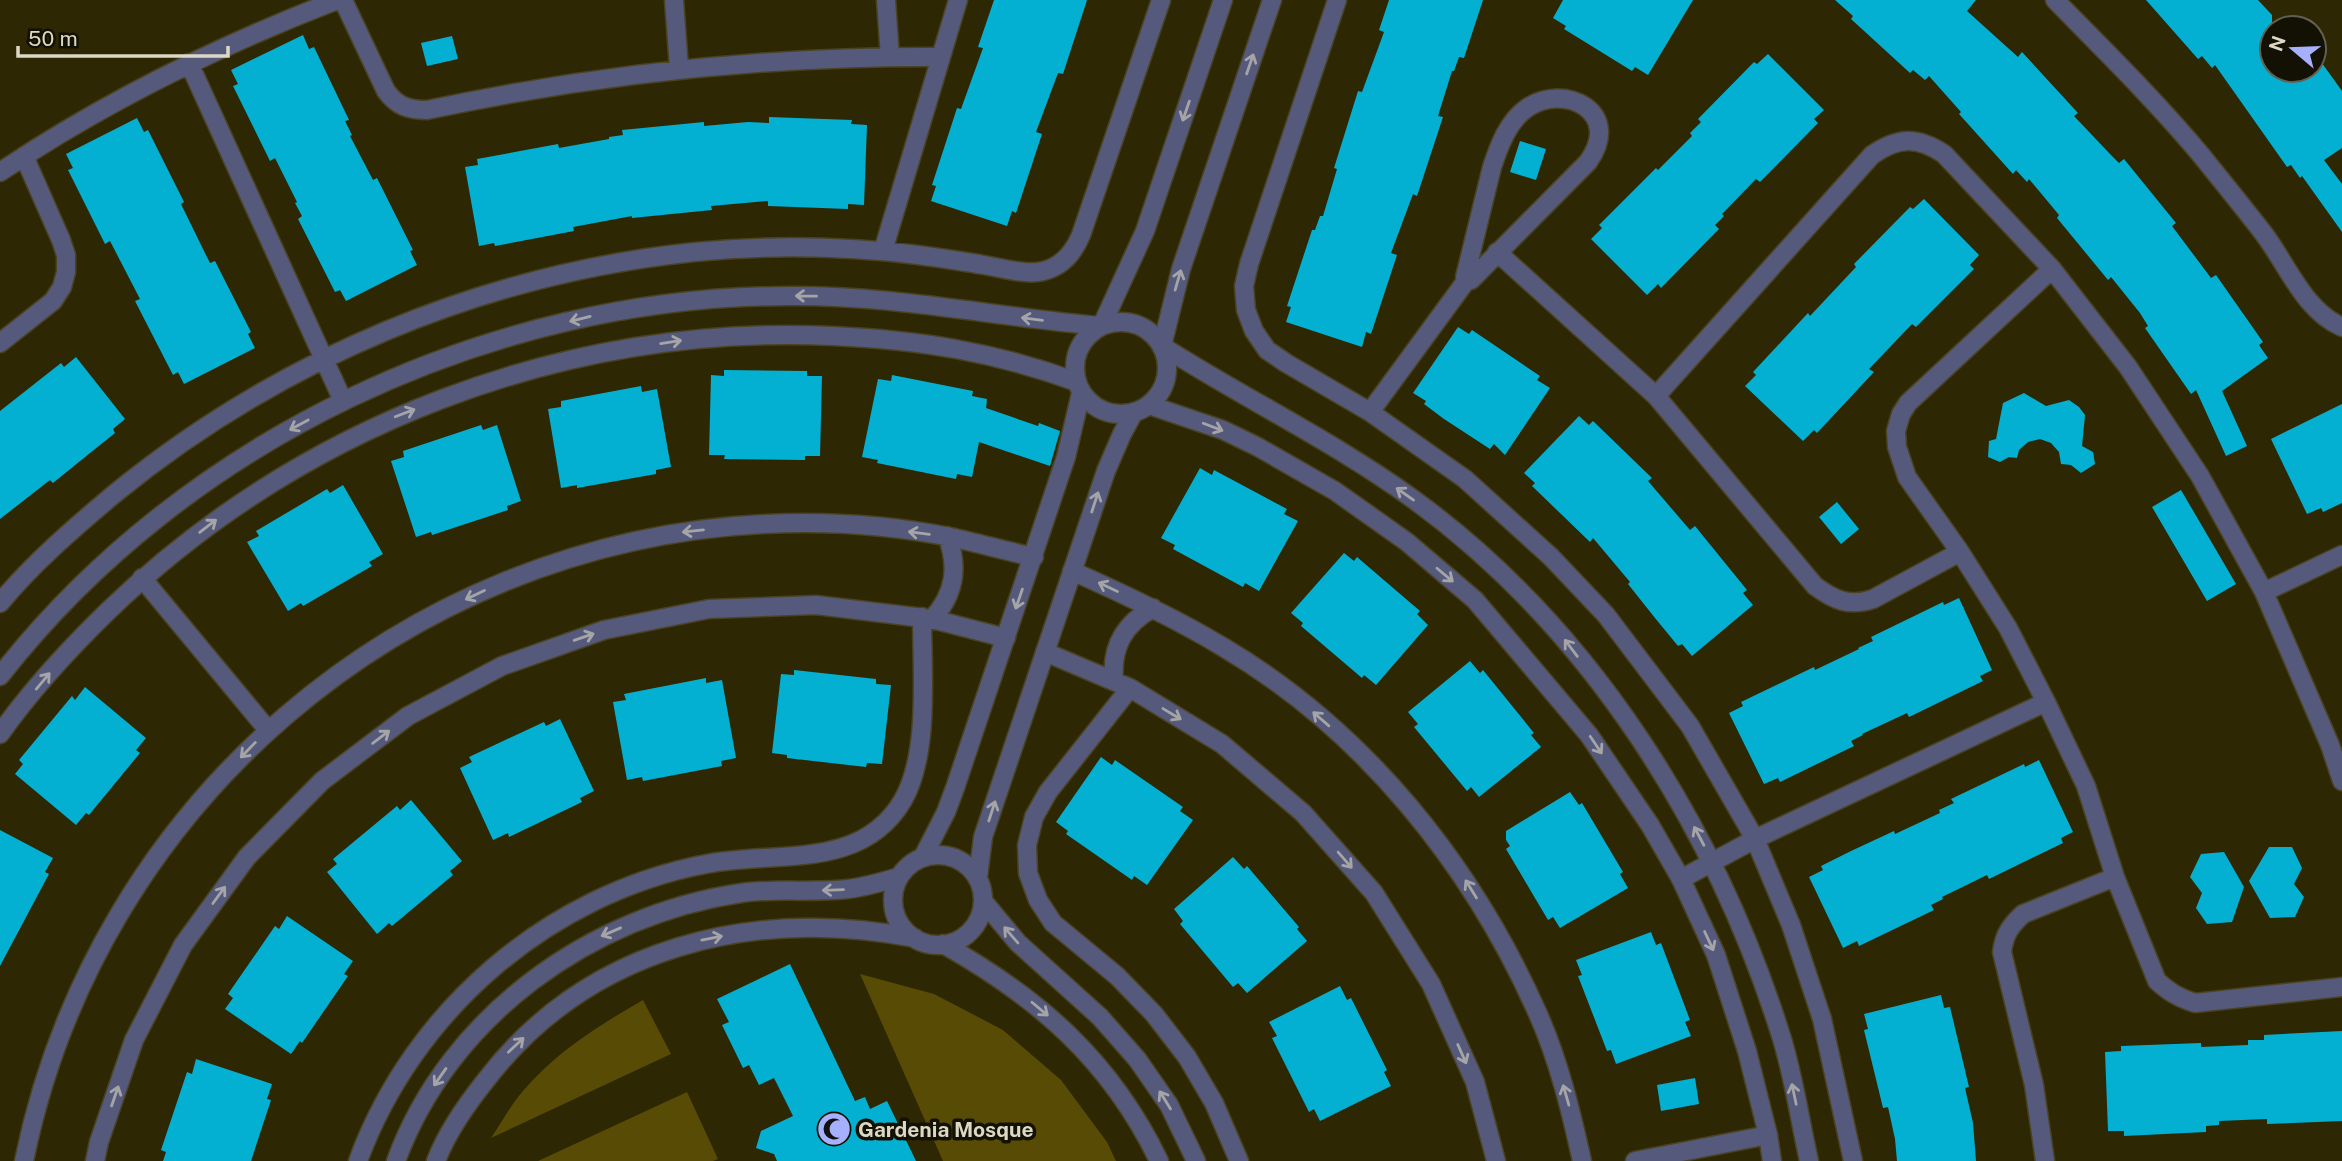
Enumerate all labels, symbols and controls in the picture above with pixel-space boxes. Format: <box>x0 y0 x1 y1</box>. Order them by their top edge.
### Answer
scale bar <box>18 14 228 58</box>
north arrow <box>2258 14 2328 84</box>
text: 50 m <box>28 26 78 51</box>
text: N <box>2264 33 2290 54</box>
one-way arrow <box>1245 54 1257 76</box>
one-way arrow <box>1178 100 1191 122</box>
one-way arrow <box>1172 269 1185 291</box>
one-way arrow <box>794 289 817 303</box>
one-way arrow <box>569 313 592 326</box>
one-way arrow <box>1021 313 1043 326</box>
one-way arrow <box>659 335 682 348</box>
one-way arrow <box>394 406 415 419</box>
one-way arrow <box>290 418 310 432</box>
one-way arrow <box>1202 421 1224 434</box>
one-way arrow <box>1396 487 1415 501</box>
one-way arrow <box>1090 492 1102 514</box>
one-way arrow <box>199 518 217 534</box>
one-way arrow <box>682 525 704 538</box>
one-way arrow <box>908 526 931 539</box>
one-way arrow <box>1436 567 1454 583</box>
one-way arrow <box>1098 580 1119 593</box>
one-way arrow <box>1012 587 1024 609</box>
one-way arrow <box>465 588 486 602</box>
one-way arrow <box>572 630 594 642</box>
one-way arrow <box>1564 639 1579 658</box>
one-way arrow <box>34 672 50 690</box>
one-way arrow <box>1162 707 1182 721</box>
one-way arrow <box>1312 711 1330 727</box>
one-way arrow <box>371 729 389 744</box>
one-way arrow <box>1589 735 1603 754</box>
one-way arrow <box>240 741 257 758</box>
one-way arrow <box>987 800 999 822</box>
one-way arrow <box>1691 826 1705 847</box>
one-way arrow <box>1337 851 1353 869</box>
one-way arrow <box>1463 880 1477 900</box>
one-way arrow <box>821 883 844 896</box>
one-way arrow <box>212 886 226 905</box>
one-way arrow <box>601 926 623 939</box>
one-way arrow <box>1003 926 1019 944</box>
one-way arrow <box>700 930 723 944</box>
one-way arrow <box>1703 930 1717 951</box>
one-way arrow <box>1031 1001 1049 1017</box>
one-way arrow <box>507 1037 525 1053</box>
one-way arrow <box>1456 1042 1469 1064</box>
one-way arrow <box>433 1067 447 1086</box>
one-way arrow <box>1787 1083 1801 1106</box>
one-way arrow <box>1559 1084 1572 1106</box>
one-way arrow <box>110 1085 122 1107</box>
one-way arrow <box>1158 1091 1172 1111</box>
mosque icon: Gardenia Mosque <box>815 1110 853 1148</box>
place label: Gardenia Mosque <box>858 1117 1034 1142</box>

